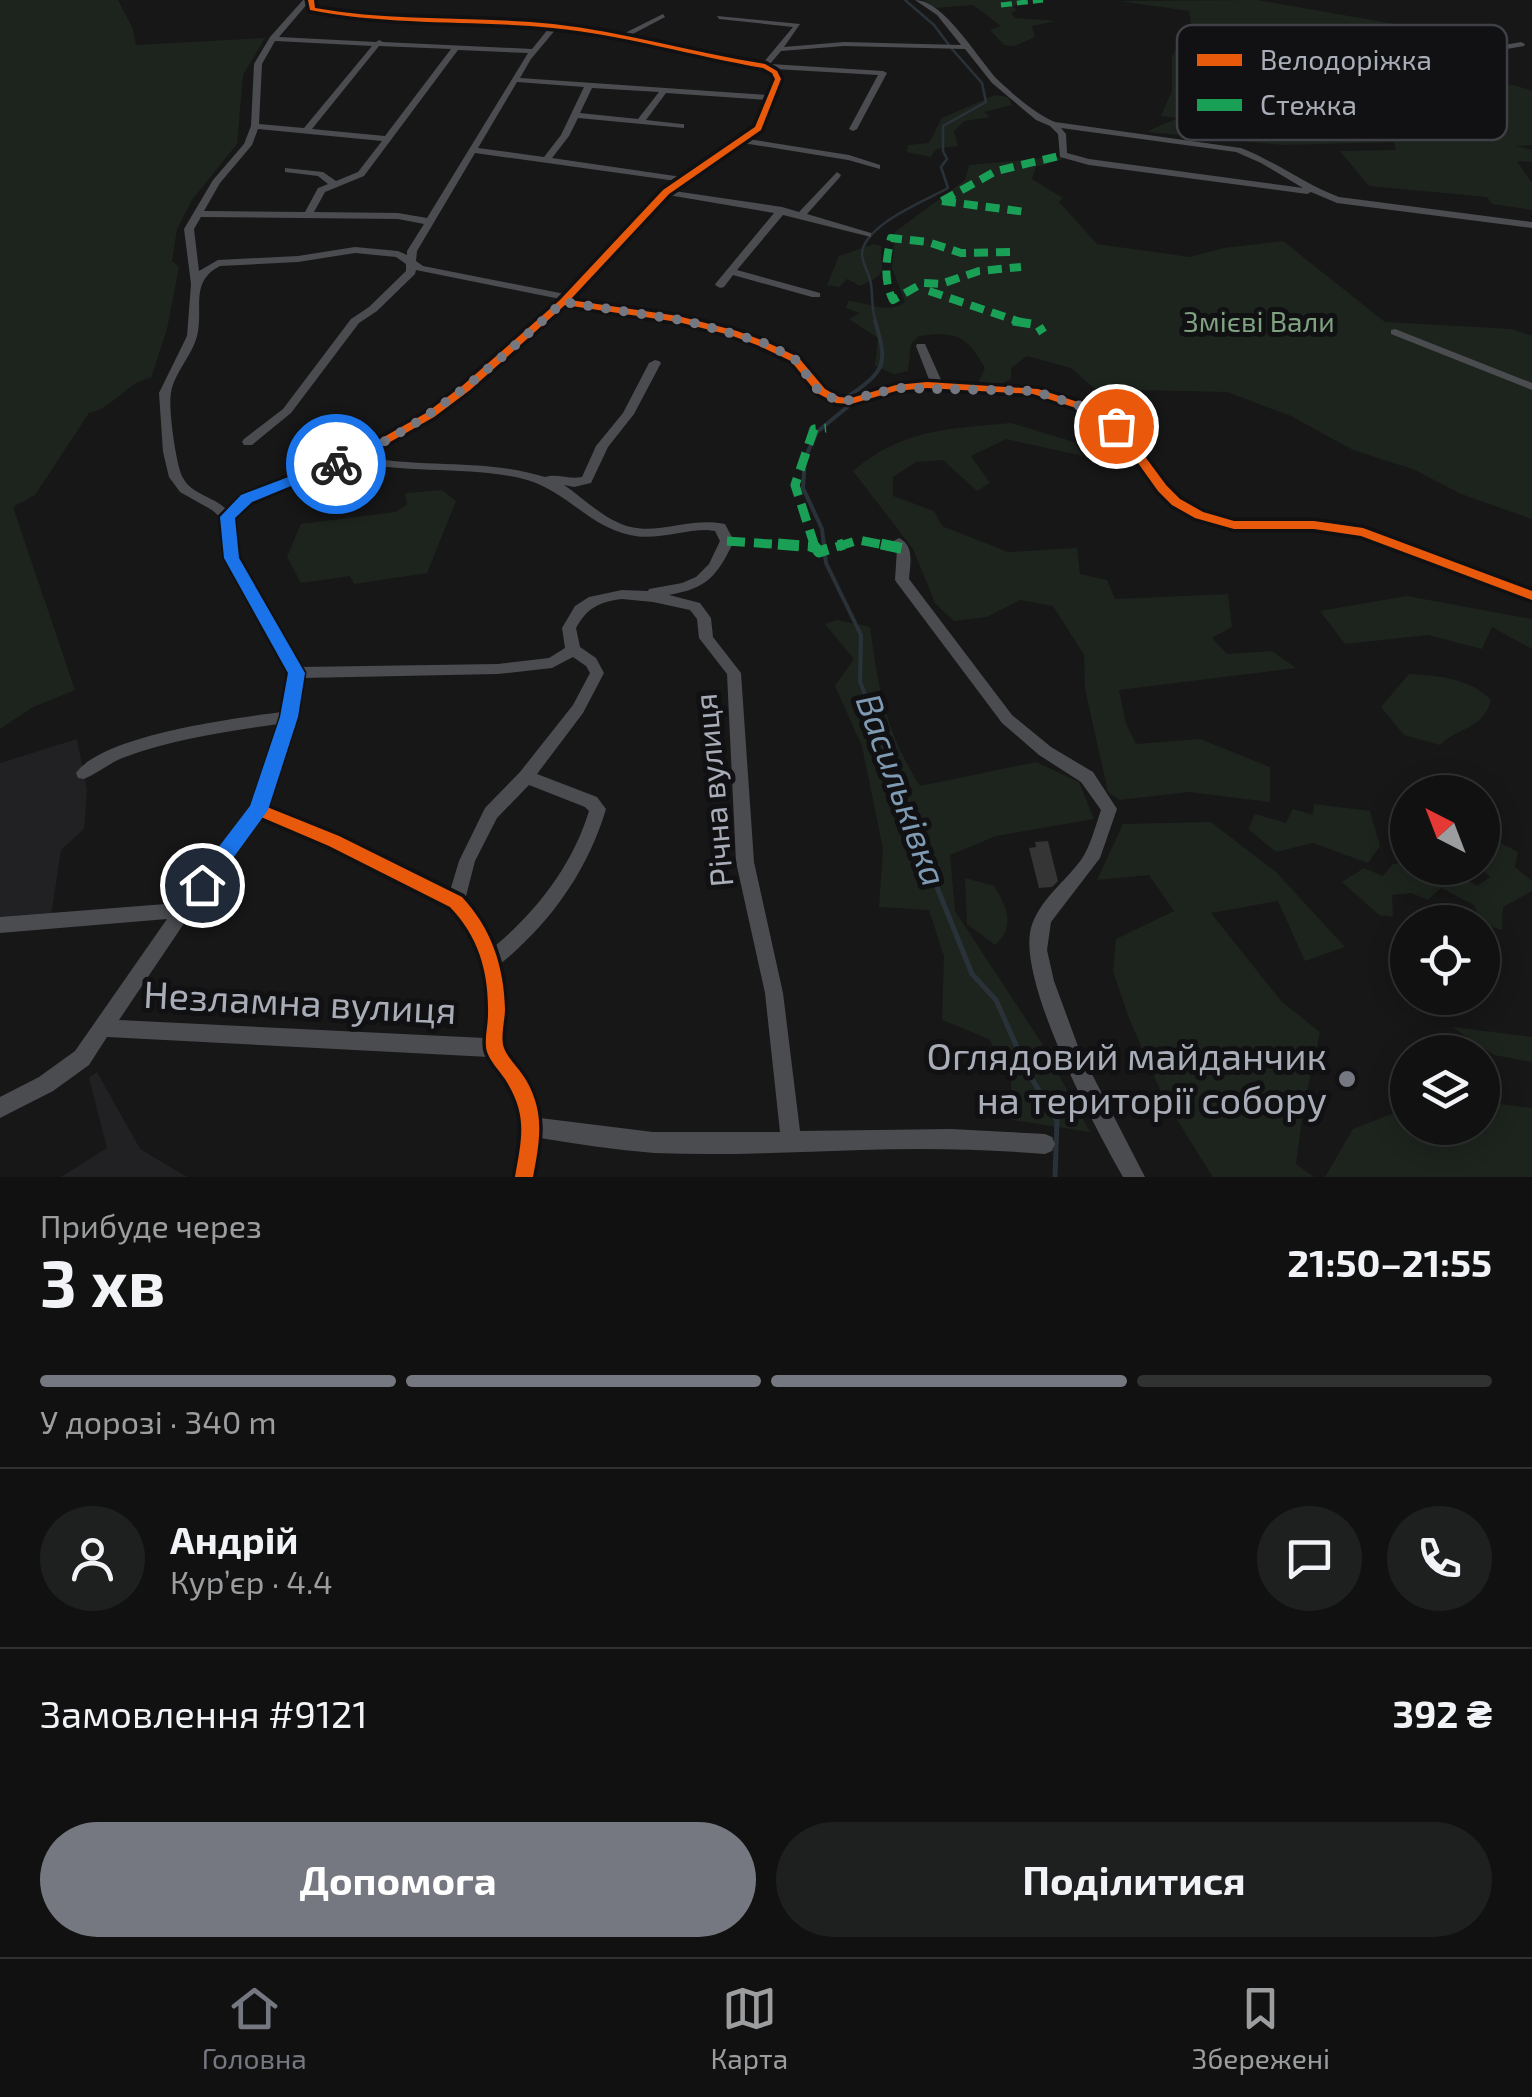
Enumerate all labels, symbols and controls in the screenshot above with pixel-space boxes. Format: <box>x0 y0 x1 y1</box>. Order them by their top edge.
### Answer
legend <box>1177 25 1507 140</box>
text: Велодоріжка <box>1260 42 1432 76</box>
text: Стежка <box>1260 87 1357 121</box>
park label: Змієві Вали <box>1183 304 1335 338</box>
pin <box>1074 384 1159 469</box>
icon: bag <box>1089 399 1144 454</box>
courier <box>286 414 386 514</box>
icon: bike <box>309 437 364 492</box>
water label: Васильківка <box>849 688 957 891</box>
street label: Річна вулиця <box>685 692 740 888</box>
north arrow <box>1390 775 1500 885</box>
map controls <box>1390 775 1500 1145</box>
pin <box>160 843 245 928</box>
icon: home <box>175 858 230 913</box>
button: locate <box>1390 905 1500 1015</box>
street label: Незламна вулиця <box>142 970 458 1032</box>
place label: Оглядовий майданчик на території собору <box>927 1032 1327 1122</box>
button: layers <box>1390 1035 1500 1145</box>
marker: Оглядовий майданчик на території собору <box>1336 1068 1358 1090</box>
text: Прибуде через <box>40 1206 262 1244</box>
text: 21:50–21:55 <box>1287 1239 1492 1285</box>
text: 3 хв <box>40 1242 165 1320</box>
text: У дорозі · 340 m <box>40 1402 276 1440</box>
button: person <box>40 1506 145 1611</box>
button: chat <box>1257 1506 1362 1611</box>
button: phone <box>1387 1506 1492 1611</box>
text: Андрій <box>170 1516 298 1562</box>
text: Кур’єр · 4.4 <box>170 1562 333 1600</box>
text: Замовлення #9121 <box>40 1690 368 1736</box>
text: 392 ₴ <box>1392 1690 1492 1736</box>
button: Допомога <box>40 1822 756 1937</box>
button: Поділитися <box>776 1822 1492 1937</box>
tab: Головна <box>202 1981 307 2075</box>
tab: Карта <box>710 1981 788 2075</box>
tab: Збережені <box>1192 1981 1330 2075</box>

